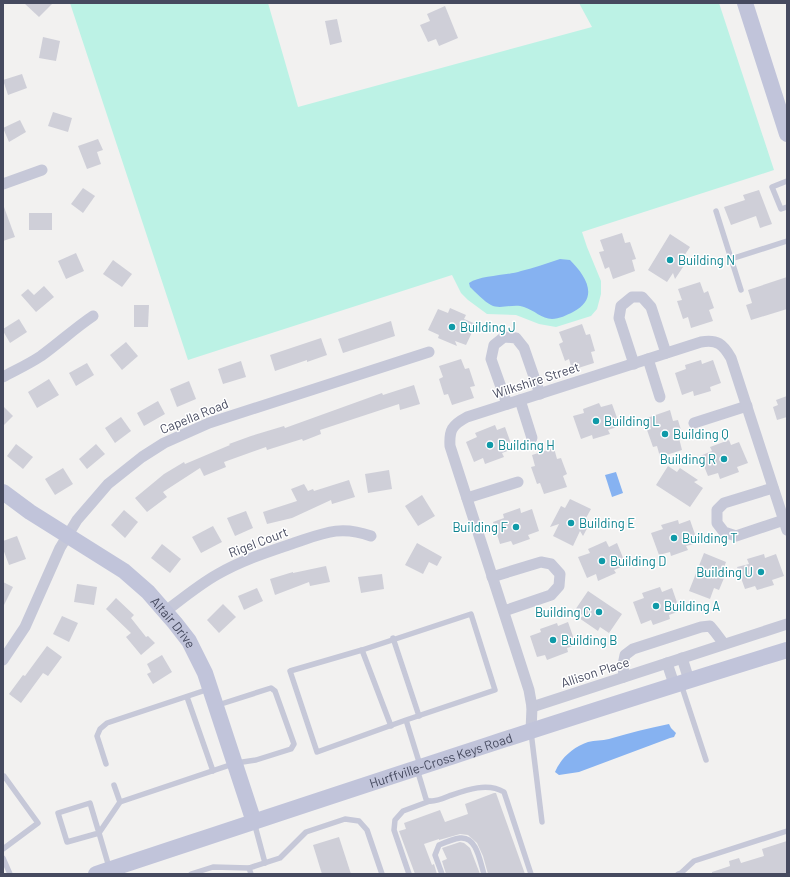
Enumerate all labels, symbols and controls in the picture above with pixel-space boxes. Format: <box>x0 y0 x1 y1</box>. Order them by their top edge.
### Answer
place label: Building N <box>678 252 735 268</box>
marker: Building N <box>665 255 675 265</box>
place label: Building J <box>460 319 516 335</box>
marker: Building J <box>447 322 457 332</box>
street label: Wilkshire Street <box>491 358 581 402</box>
street label: Capella Road <box>157 395 231 437</box>
place label: Building L <box>604 413 660 429</box>
marker: Building L <box>591 416 601 426</box>
place label: Building Q <box>673 426 729 442</box>
marker: Building Q <box>660 429 670 439</box>
place label: Building H <box>498 437 555 453</box>
marker: Building H <box>485 440 495 450</box>
place label: Building R <box>660 451 716 467</box>
marker: Building R <box>719 454 729 464</box>
place label: Building E <box>579 515 635 531</box>
marker: Building E <box>566 518 576 528</box>
place label: Building F <box>452 519 509 535</box>
marker: Building F <box>511 522 521 532</box>
street label: Rigel Court <box>226 523 290 561</box>
place label: Building T <box>682 530 738 546</box>
marker: Building T <box>669 533 679 543</box>
place label: Building D <box>610 553 666 569</box>
marker: Building D <box>597 556 607 566</box>
place label: Building U <box>696 564 753 580</box>
marker: Building U <box>756 567 766 577</box>
street label: Altair Drive <box>148 593 199 651</box>
place label: Building A <box>664 598 720 614</box>
marker: Building A <box>651 601 661 611</box>
place label: Building C <box>535 604 591 620</box>
marker: Building C <box>594 607 604 617</box>
place label: Building B <box>561 632 617 648</box>
marker: Building B <box>548 635 558 645</box>
street label: Allison Place <box>559 653 631 691</box>
street label: Hurffville-Cross Keys Road <box>367 729 514 791</box>

